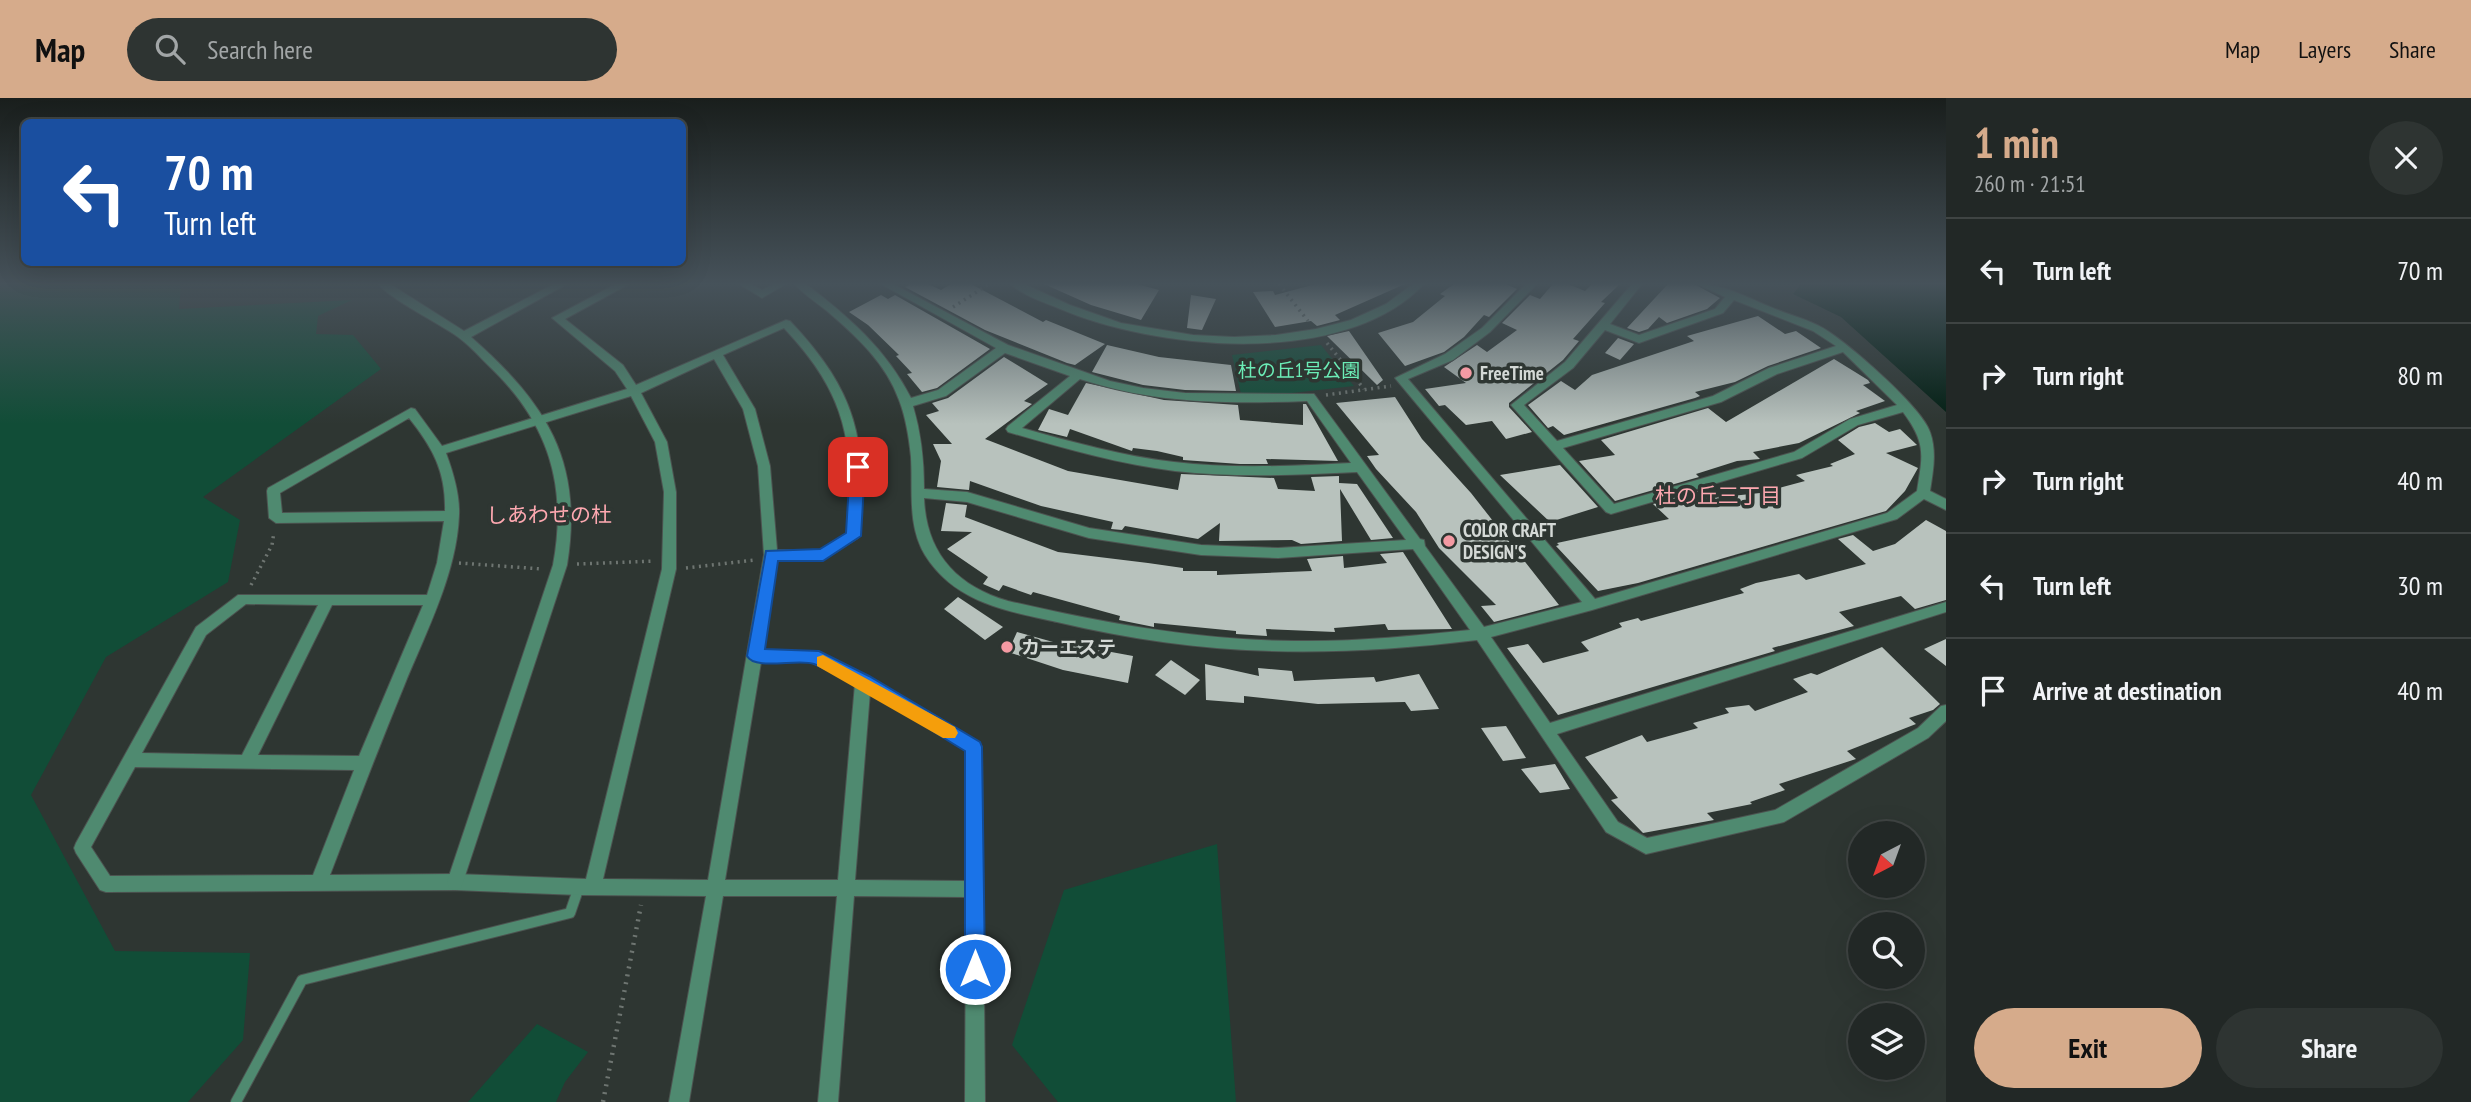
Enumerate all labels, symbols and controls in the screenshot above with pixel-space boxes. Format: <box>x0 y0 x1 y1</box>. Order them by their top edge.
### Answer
search box <box>127 18 617 81</box>
text: Map <box>35 28 85 71</box>
icon: search <box>151 30 189 68</box>
text: Search here <box>207 33 313 66</box>
text: Map <box>2225 34 2260 65</box>
text: Layers <box>2298 34 2351 65</box>
text: Share <box>2389 34 2436 65</box>
text: 1 min <box>1974 115 2059 170</box>
button: close <box>2369 121 2443 195</box>
text: 70 m <box>164 140 253 204</box>
icon: left <box>49 147 140 238</box>
text: 260 m · 21:51 <box>1974 169 2086 198</box>
text: Turn left <box>164 202 256 244</box>
icon: left <box>1974 252 2012 290</box>
text: Turn left <box>2033 254 2111 287</box>
text: 70 m <box>2397 254 2443 287</box>
icon: right <box>1974 357 2012 395</box>
park label: 杜の丘1号公園 <box>1238 358 1360 382</box>
text: Turn right <box>2033 359 2124 392</box>
text: 80 m <box>2397 359 2443 392</box>
place label: FreeTime <box>1480 361 1544 385</box>
marker: FreeTime <box>1458 365 1474 381</box>
pin <box>828 437 888 497</box>
icon: arrive <box>839 448 877 486</box>
icon: right <box>1974 462 2012 500</box>
text: Turn right <box>2033 464 2124 497</box>
text: 40 m <box>2397 464 2443 497</box>
district label: 杜の丘三丁目 <box>1655 482 1781 509</box>
district label: しあわせの杜 <box>486 501 612 528</box>
place label: COLOR CRAFT DESIGN'S <box>1463 518 1556 564</box>
marker: COLOR CRAFT DESIGN'S <box>1441 533 1457 549</box>
icon: left <box>1974 567 2012 605</box>
text: Turn left <box>2033 569 2111 602</box>
text: 30 m <box>2397 569 2443 602</box>
place label: カーエステ <box>1021 635 1116 659</box>
marker: カーエステ <box>999 639 1015 655</box>
icon: arrive <box>1974 672 2012 710</box>
text: Arrive at destination <box>2033 674 2222 707</box>
text: 40 m <box>2397 674 2443 707</box>
north arrow <box>1848 821 1925 898</box>
map controls <box>1848 821 1925 1080</box>
button: search <box>1848 912 1925 989</box>
position arrow <box>938 932 1012 1006</box>
button: layers <box>1848 1003 1925 1080</box>
button: Exit <box>1974 1008 2202 1088</box>
button: Share <box>2216 1008 2443 1088</box>

